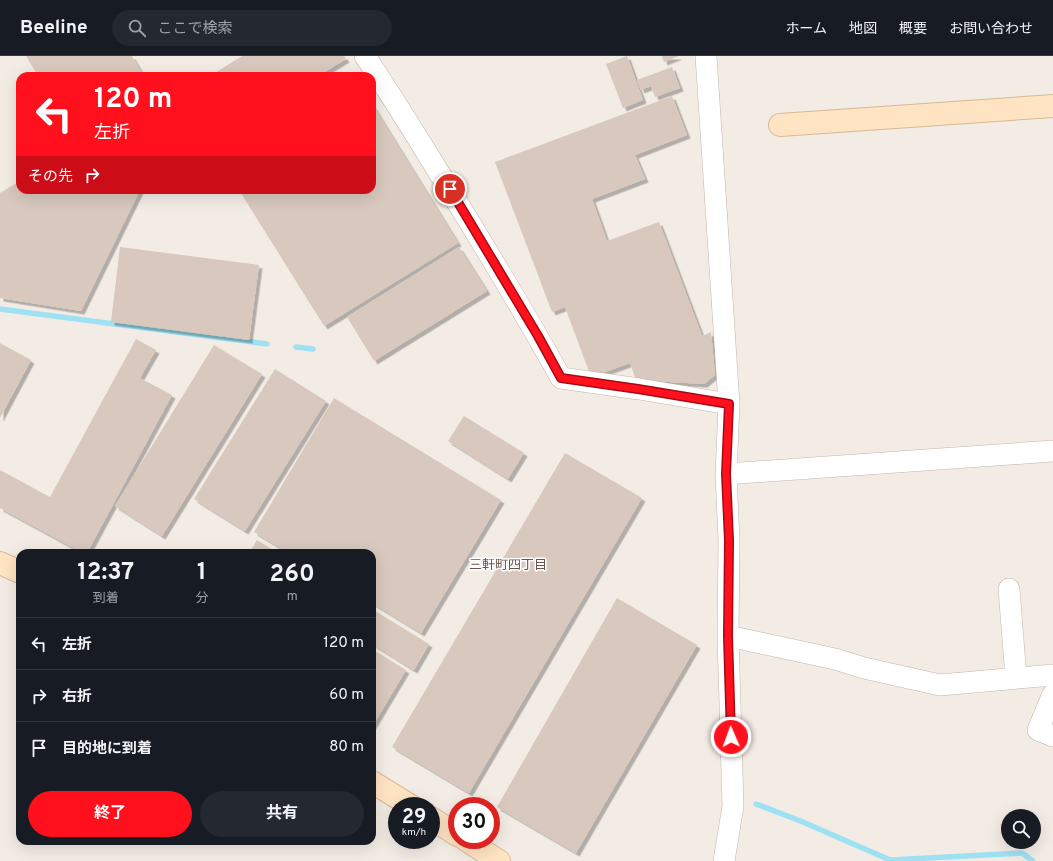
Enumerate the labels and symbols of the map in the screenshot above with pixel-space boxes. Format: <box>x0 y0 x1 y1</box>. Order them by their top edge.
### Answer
pin <box>433 172 467 206</box>
district label: 三軒町四丁目 <box>469 558 547 574</box>
position arrow <box>710 716 752 758</box>
speed limit sign: 30 <box>448 797 500 849</box>

